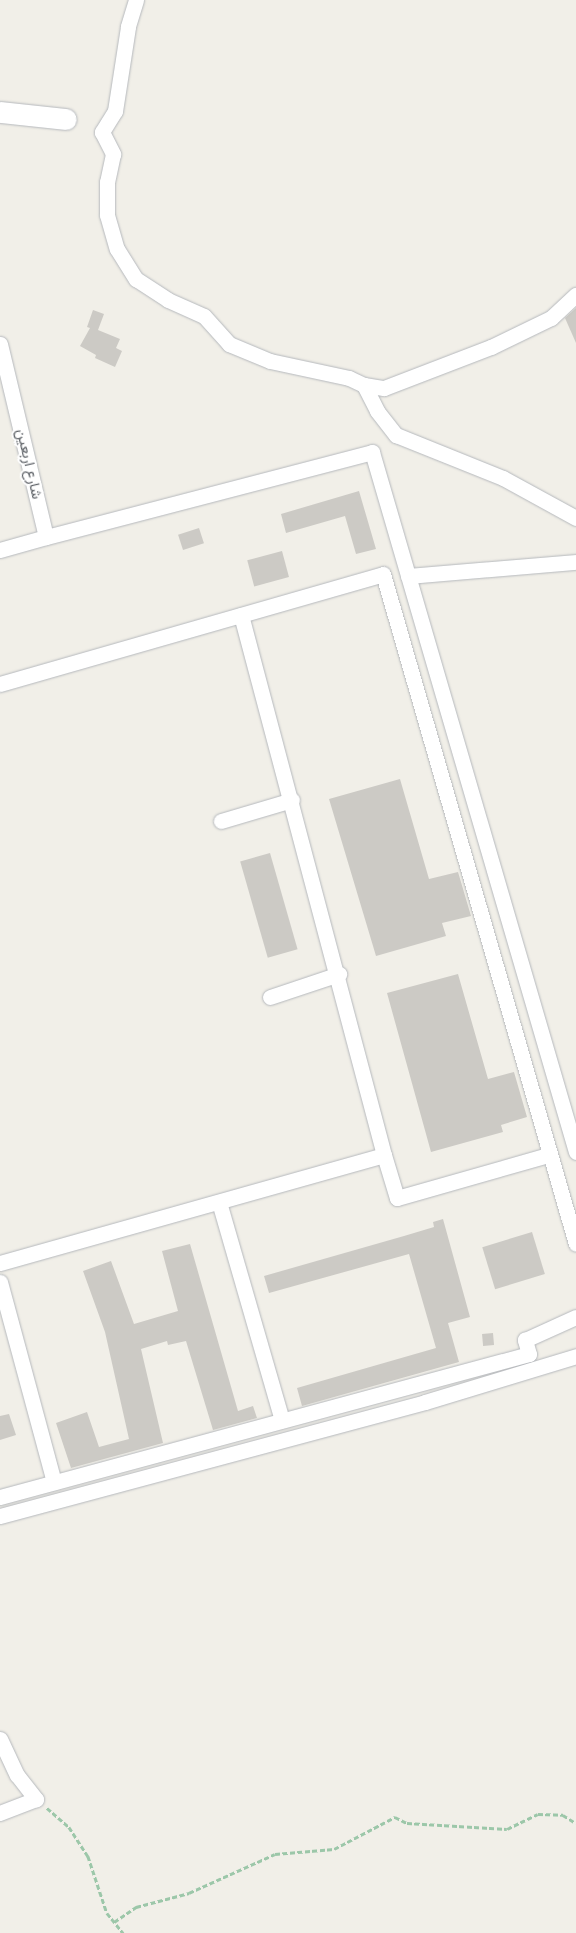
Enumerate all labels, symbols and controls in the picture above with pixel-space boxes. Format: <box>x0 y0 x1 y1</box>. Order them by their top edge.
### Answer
street label: شارع اربعين <box>12 427 46 501</box>

